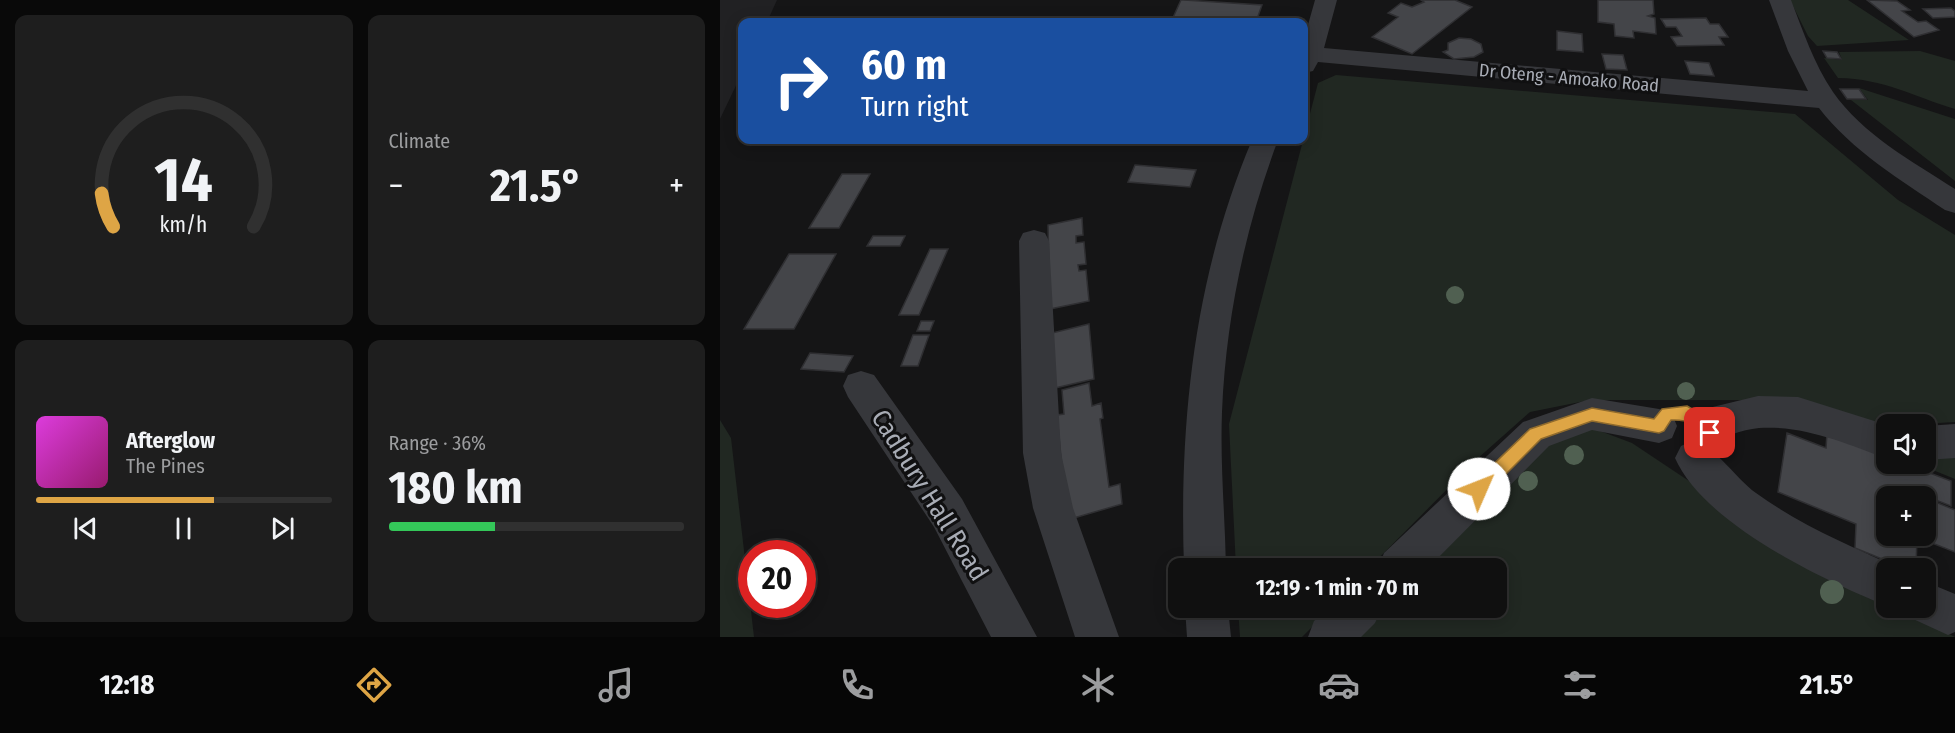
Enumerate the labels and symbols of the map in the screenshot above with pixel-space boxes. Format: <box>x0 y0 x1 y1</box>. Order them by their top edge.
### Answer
street label: Dr Oteng - Amoako Road <box>1478 59 1660 97</box>
street label: Cadbury Hall Road <box>865 404 995 587</box>
pin <box>1684 407 1735 458</box>
position arrow <box>1447 457 1511 521</box>
speed limit sign: 20 <box>738 540 816 618</box>

